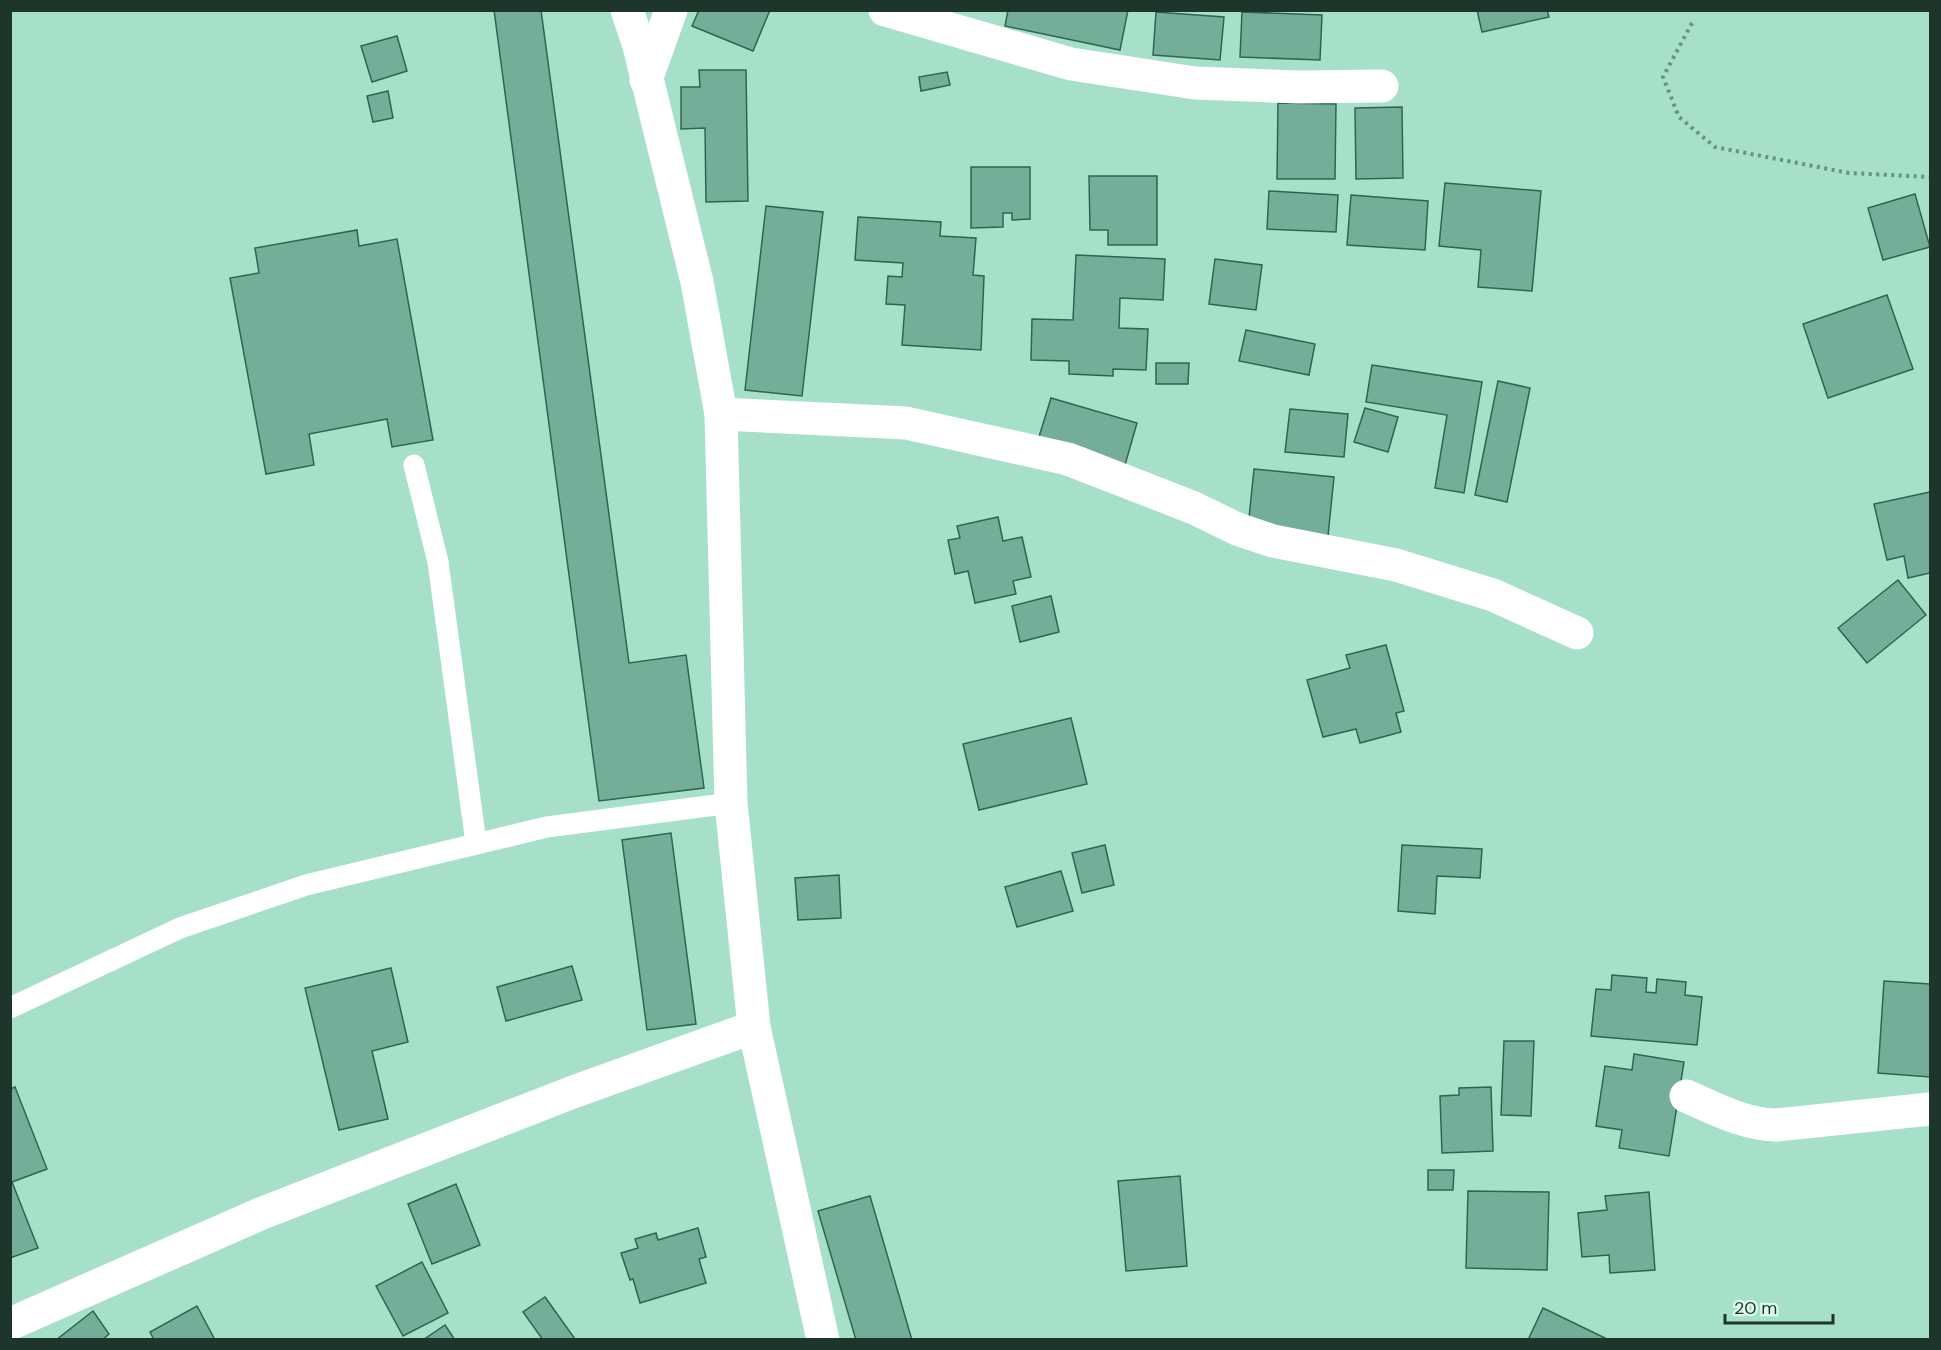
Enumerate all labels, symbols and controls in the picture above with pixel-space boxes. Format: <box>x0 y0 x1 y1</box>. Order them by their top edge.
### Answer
scale bar <box>1725 1287 1833 1325</box>
text: 20 m <box>1734 1296 1777 1320</box>

